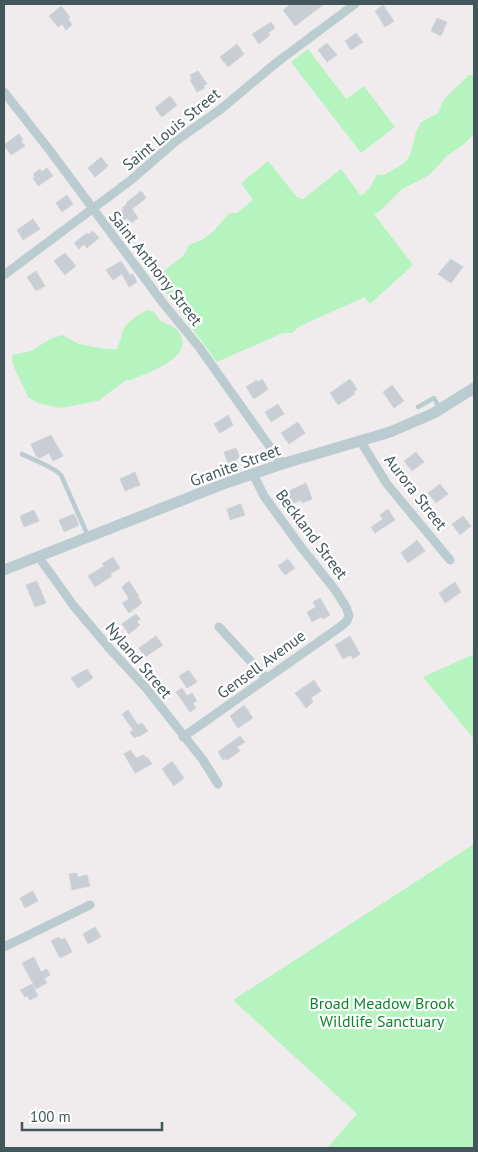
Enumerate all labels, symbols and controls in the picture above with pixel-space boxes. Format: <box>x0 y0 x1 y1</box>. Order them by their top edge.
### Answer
street label: Saint Louis Street <box>118 83 224 174</box>
street label: Saint Anthony Street <box>105 207 207 330</box>
street label: Granite Street <box>187 439 283 491</box>
street label: Aurora Street <box>380 450 452 534</box>
street label: Beckland Street <box>272 485 353 583</box>
street label: Nyland Street <box>101 618 177 703</box>
street label: Gensell Avenue <box>213 625 309 703</box>
park label: Broad Meadow Brook Wildlife Sanctuary <box>309 993 455 1031</box>
scale bar <box>22 1100 162 1132</box>
text: 100 m <box>30 1107 71 1126</box>

